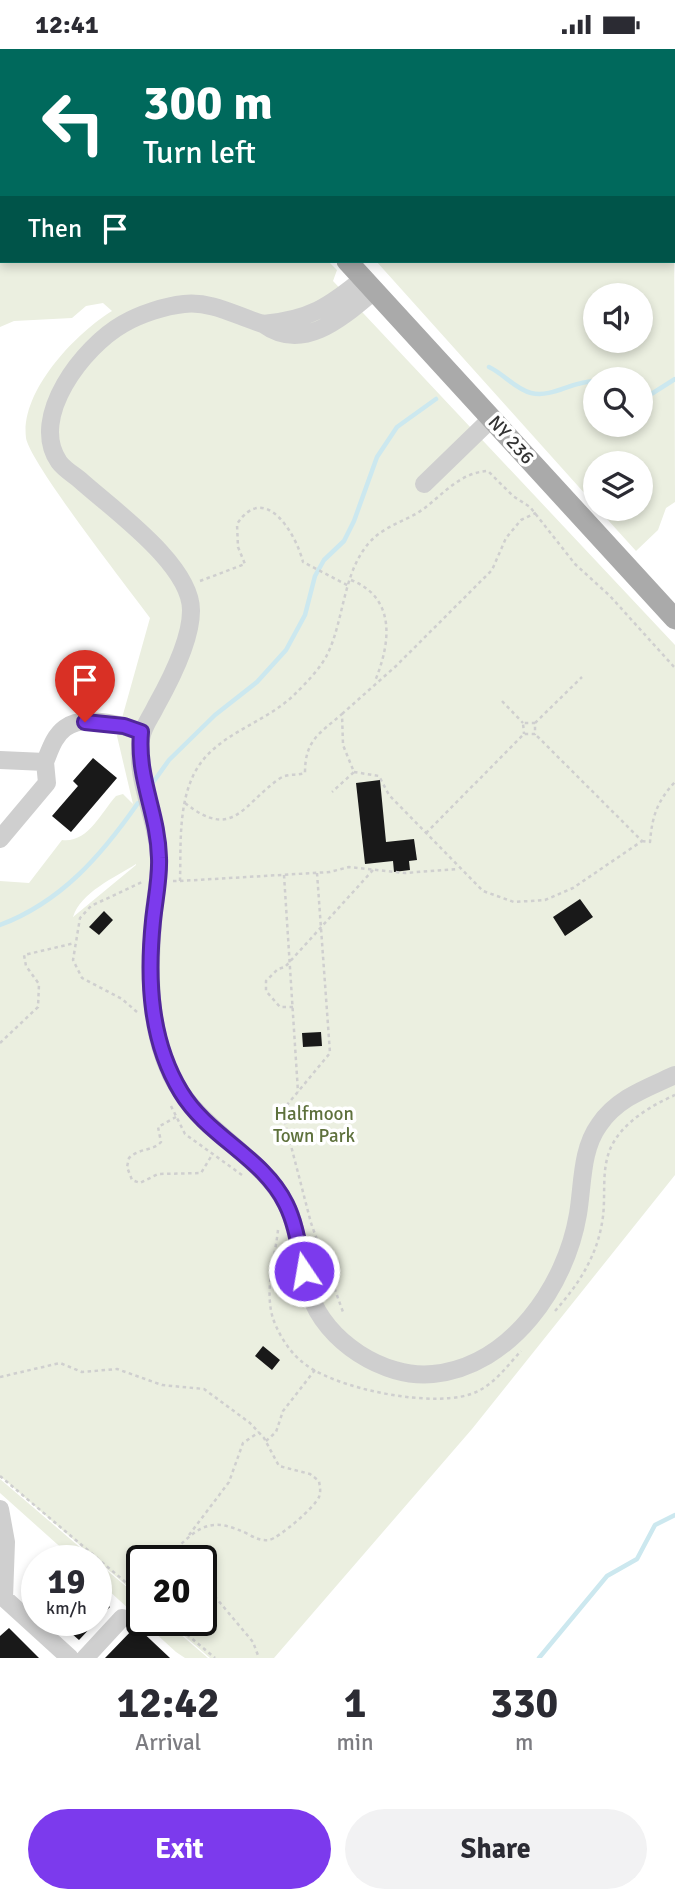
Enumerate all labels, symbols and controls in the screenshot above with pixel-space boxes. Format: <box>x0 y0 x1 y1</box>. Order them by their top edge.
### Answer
text: 12:41 <box>35 9 99 41</box>
text: 300 m <box>143 73 273 133</box>
icon: left <box>28 77 119 168</box>
text: Turn left <box>143 133 256 172</box>
icon: arrive <box>96 210 134 248</box>
text: Then <box>28 213 82 245</box>
map controls <box>583 283 653 521</box>
button: sound <box>583 283 653 353</box>
button: search <box>583 367 653 437</box>
street label: NY 236 <box>483 411 539 469</box>
button: layers <box>583 451 653 521</box>
pin <box>55 650 115 722</box>
icon: arrive <box>66 661 104 699</box>
park label: Halfmoon Town Park <box>273 1102 356 1148</box>
position arrow <box>267 1234 341 1308</box>
speed limit sign: 20 <box>126 1545 217 1636</box>
text: 19 <box>48 1560 85 1603</box>
text: km/h <box>46 1597 87 1619</box>
text: 12:42 <box>117 1678 220 1729</box>
text: 1 <box>344 1678 366 1729</box>
text: 330 <box>490 1678 558 1729</box>
text: Arrival <box>135 1728 201 1757</box>
text: min <box>336 1728 374 1757</box>
text: m <box>515 1728 533 1757</box>
button: Exit <box>28 1809 331 1889</box>
button: Share <box>345 1809 647 1889</box>

